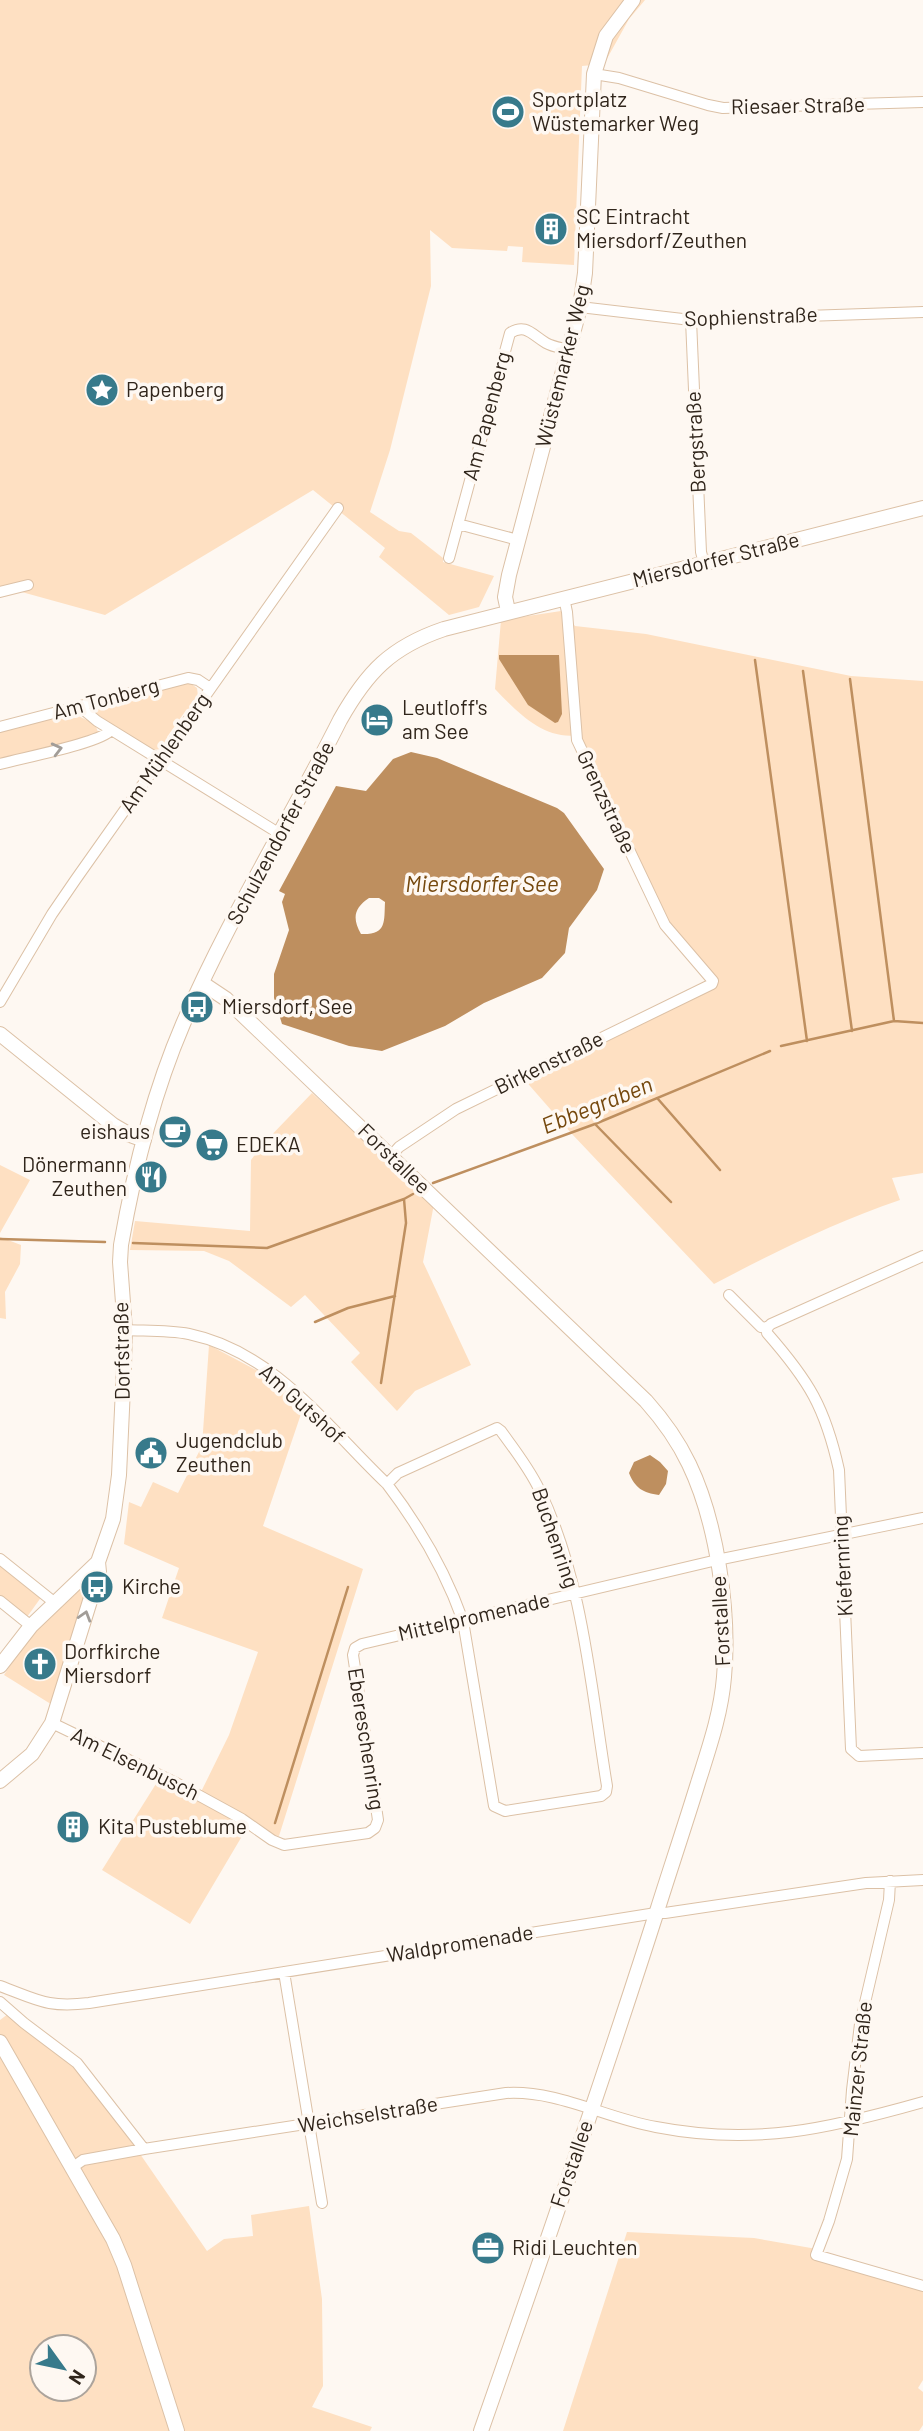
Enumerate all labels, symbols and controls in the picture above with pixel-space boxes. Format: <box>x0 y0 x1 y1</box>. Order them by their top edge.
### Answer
place label: Sportplatz Wüstemarker Weg <box>532 86 699 135</box>
street label: Riesaer Straße <box>731 91 865 118</box>
sports icon: Sportplatz Wüstemarker Weg <box>489 93 527 131</box>
place label: SC Eintracht Miersdorf/Zeuthen <box>576 203 747 252</box>
building icon: SC Eintracht Miersdorf/Zeuthen <box>532 210 570 248</box>
street label: Wüstemarker Weg <box>529 282 594 450</box>
street label: Sophienstraße <box>684 301 818 330</box>
street label: Am Papenberg <box>456 348 515 483</box>
place icon: Papenberg <box>83 371 121 409</box>
place label: Papenberg <box>126 376 224 401</box>
street label: Bergstraße <box>679 391 710 494</box>
street label: Miersdorfer Straße <box>630 526 802 591</box>
street label: Am Tonberg <box>50 671 161 724</box>
street label: Am Mühlenberg <box>113 687 214 817</box>
place label: Leutloff's am See <box>402 694 488 743</box>
hotel icon: Leutloff's am See <box>358 701 396 739</box>
street label: Schulzendorfer Straße <box>221 736 339 928</box>
one-way arrow <box>51 743 63 757</box>
street label: Grenzstraße <box>573 746 642 857</box>
water label: Miersdorfer See <box>405 869 559 897</box>
bus stop icon: Miersdorf, See <box>178 988 216 1026</box>
place label: Miersdorf, See <box>222 993 353 1018</box>
street label: Birkenstraße <box>490 1025 607 1099</box>
water label: Ebbegraben <box>537 1069 656 1139</box>
cafe icon: eishaus <box>156 1113 194 1151</box>
street label: Forstallee <box>354 1117 436 1198</box>
place label: eishaus <box>80 1118 150 1143</box>
supermarket icon: EDEKA <box>193 1126 231 1164</box>
place label: EDEKA <box>236 1131 301 1156</box>
place label: Dönermann Zeuthen <box>22 1151 127 1200</box>
restaurant icon: Dönermann Zeuthen <box>132 1158 170 1196</box>
street label: Dorfstraße <box>107 1302 134 1400</box>
street label: Am Gutshof <box>255 1358 351 1448</box>
place label: Jugendclub Zeuthen <box>176 1427 283 1476</box>
public building icon: Jugendclub Zeuthen <box>132 1434 170 1472</box>
street label: Buchenring <box>528 1484 585 1591</box>
street label: Kiefernring <box>826 1515 857 1617</box>
bus stop icon: Kirche <box>78 1568 116 1606</box>
place label: Kirche <box>122 1573 181 1598</box>
street label: Forstallee <box>705 1575 734 1667</box>
street label: Mittelpromenade <box>395 1586 552 1645</box>
one-way arrow <box>77 1611 92 1623</box>
place label: Dorfkirche Miersdorf <box>64 1638 161 1687</box>
church icon: Dorfkirche Miersdorf <box>21 1645 59 1683</box>
street label: Ebereschenring <box>344 1666 391 1812</box>
street label: Am Elsenbusch <box>67 1721 204 1804</box>
building icon: Kita Pusteblume <box>54 1808 92 1846</box>
place label: Kita Pusteblume <box>98 1813 247 1838</box>
street label: Waldpromenade <box>385 1919 535 1966</box>
street label: Mainzer Straße <box>837 2000 876 2138</box>
street label: Weichselstraße <box>296 2090 439 2137</box>
street label: Forstallee <box>544 2117 597 2210</box>
office icon: Ridi Leuchten <box>469 2229 507 2267</box>
place label: Ridi Leuchten <box>512 2234 638 2259</box>
north arrow <box>28 2333 98 2403</box>
text: N <box>65 2366 91 2389</box>

